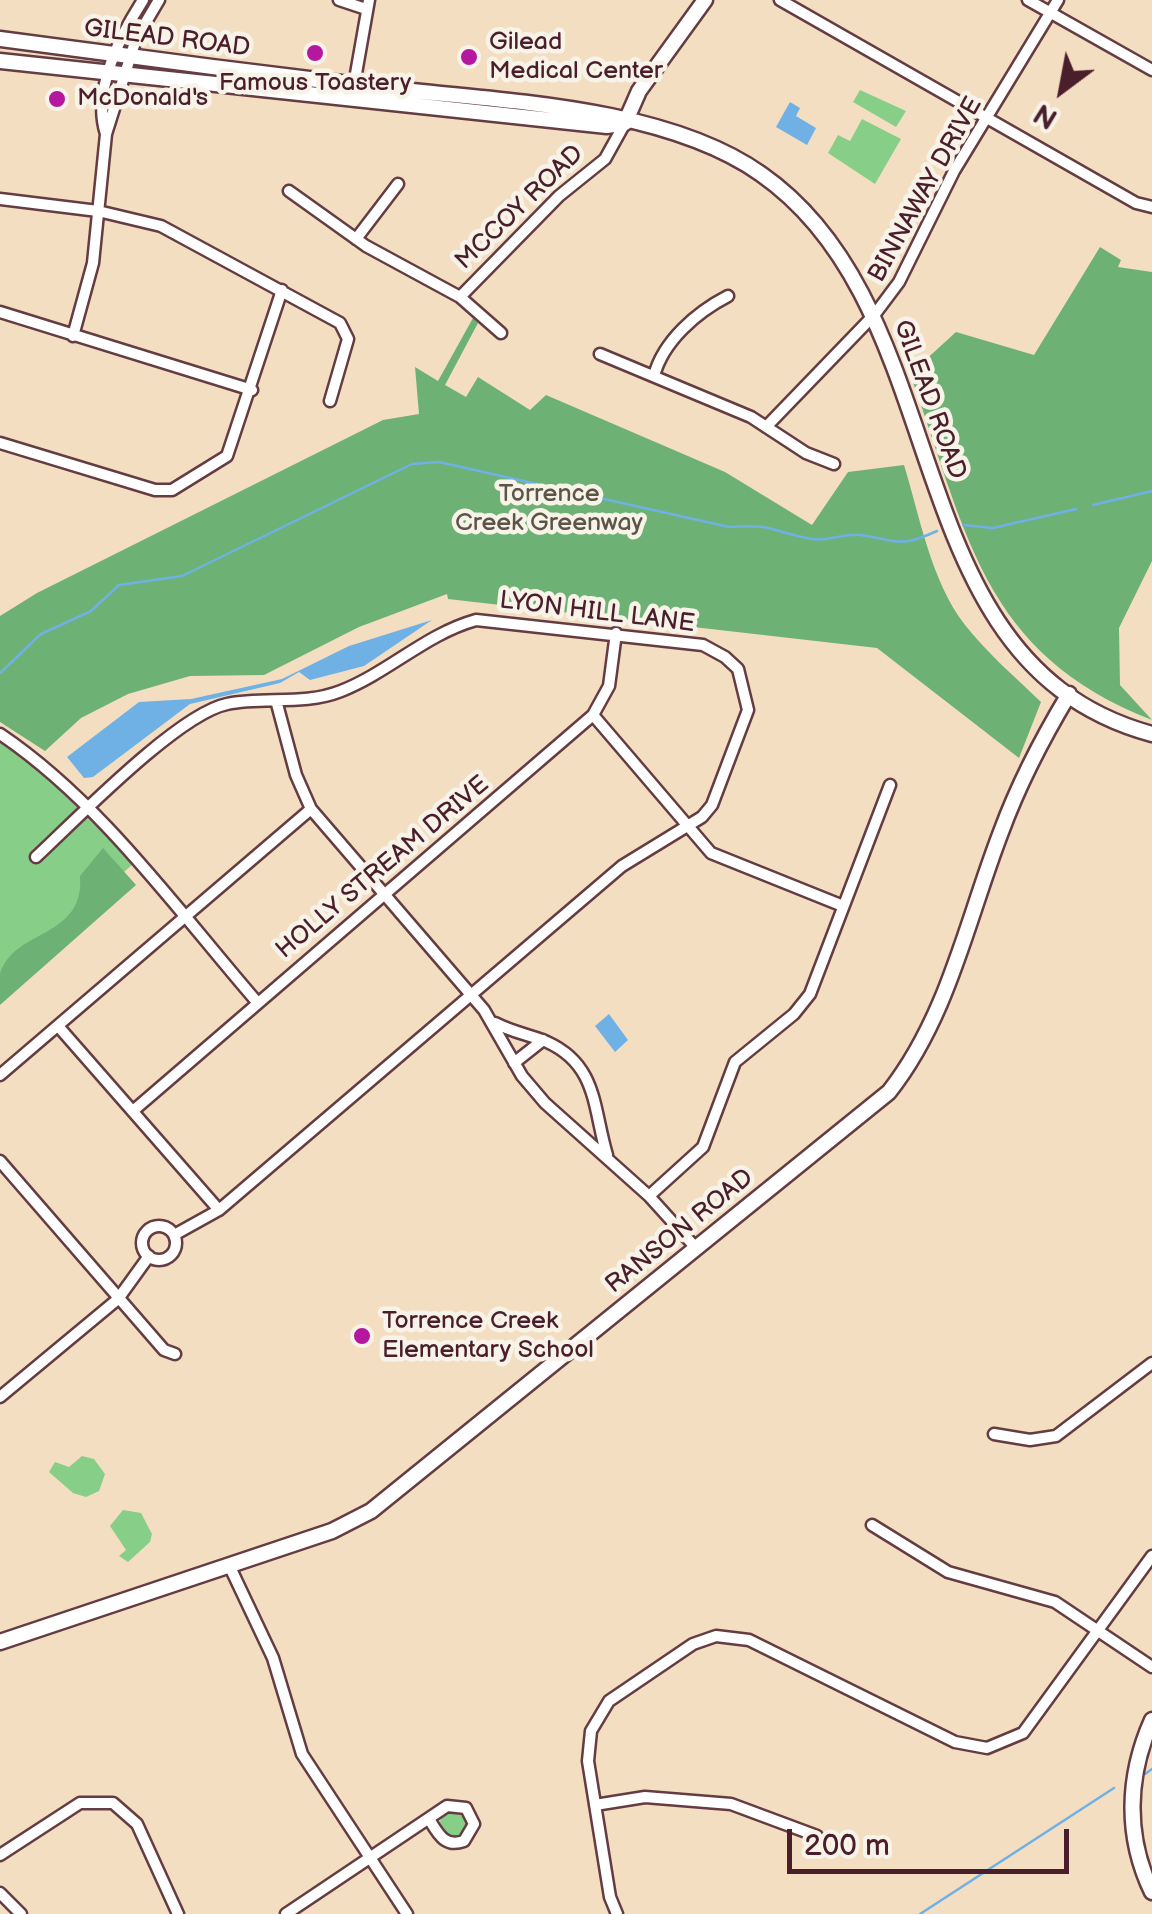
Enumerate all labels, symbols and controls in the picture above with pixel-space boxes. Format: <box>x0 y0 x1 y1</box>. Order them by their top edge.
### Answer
street label: GILEAD ROAD <box>82 14 252 64</box>
place label: Gilead Medical Center <box>489 28 663 87</box>
north arrow <box>1012 40 1112 140</box>
marker: Famous Toastery <box>304 42 326 64</box>
marker: Gilead Medical Center <box>458 46 480 68</box>
place label: Famous Toastery <box>219 69 411 99</box>
place label: McDonald's <box>77 84 208 114</box>
marker: McDonald's <box>46 88 68 110</box>
street label: BINNAWAY DRIVE <box>863 92 989 288</box>
text: N <box>1028 96 1063 135</box>
street label: MCCOY ROAD <box>450 140 590 276</box>
street label: GILEAD ROAD <box>886 316 972 484</box>
park label: Torrence Creek Greenway <box>455 480 643 539</box>
street label: LYON HILL LANE <box>498 586 696 640</box>
street label: HOLLY STREAM DRIVE <box>271 770 495 966</box>
street label: RANSON ROAD <box>600 1163 760 1301</box>
place label: Torrence Creek Elementary School <box>382 1307 594 1366</box>
marker: Torrence Creek Elementary School <box>351 1325 373 1347</box>
scale bar <box>792 1809 1074 1871</box>
text: 200 m <box>804 1828 890 1864</box>

